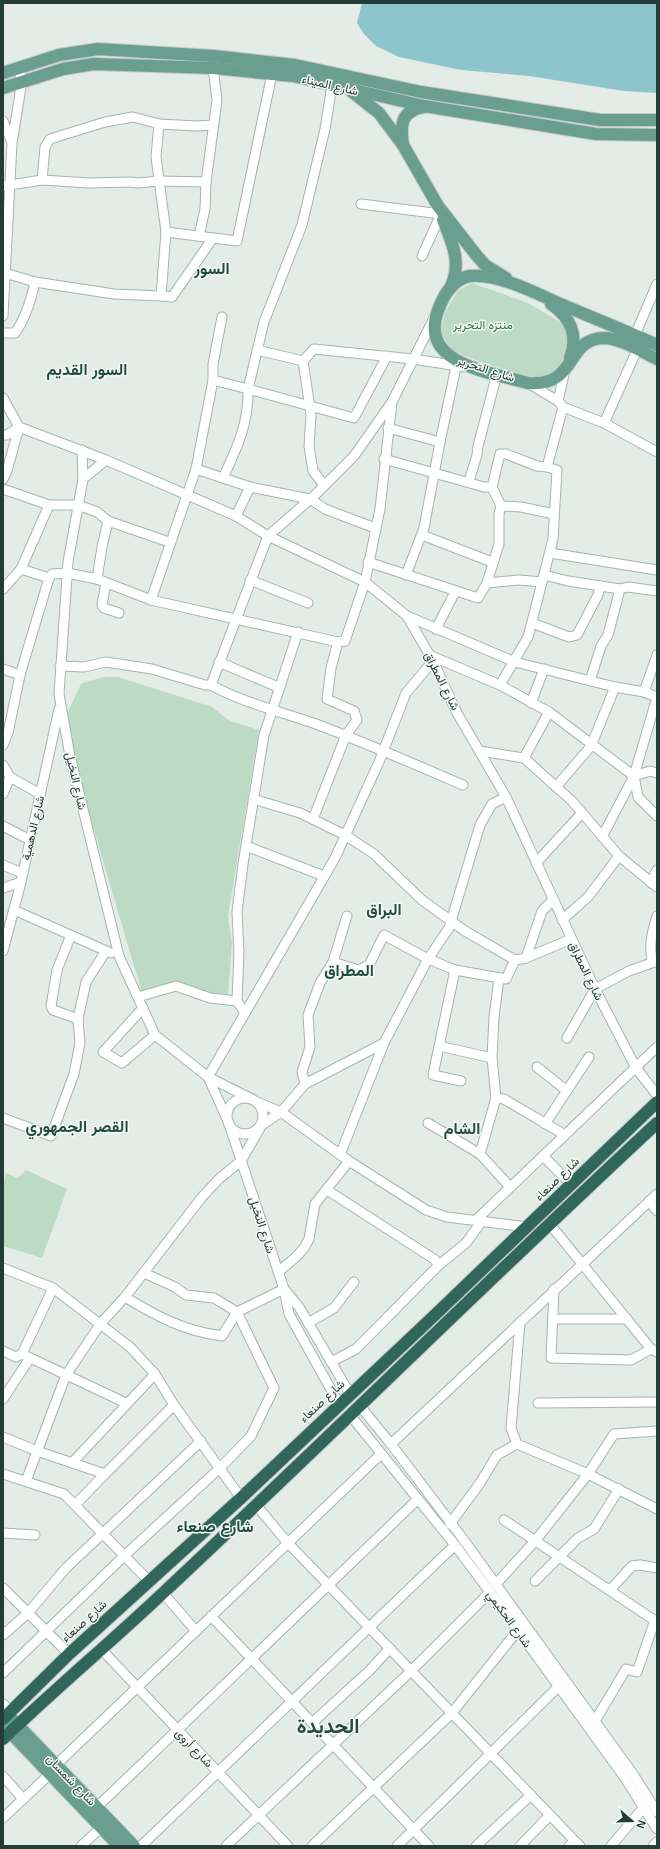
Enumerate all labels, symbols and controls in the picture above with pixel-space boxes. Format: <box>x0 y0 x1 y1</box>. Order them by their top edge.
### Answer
street label: شارع الميناء <box>300 72 359 100</box>
district label: السور <box>193 260 230 279</box>
park label: منتزه التحرير <box>452 318 513 333</box>
street label: شارع التحرير <box>454 353 517 387</box>
district label: السور القديم <box>47 361 127 380</box>
street label: شارع المطراق <box>420 649 463 713</box>
street label: شارع النخيل <box>61 751 89 812</box>
street label: شارع الدهمية <box>19 794 49 862</box>
district label: البراق <box>366 901 402 920</box>
street label: شارع المطراق <box>564 939 606 1004</box>
district label: المطراق <box>324 962 374 981</box>
district label: القصر الجمهوري <box>25 1118 129 1140</box>
district label: الشام <box>444 1120 480 1139</box>
street label: شارع صنعاء <box>532 1154 584 1205</box>
street label: شارع النخيل <box>244 1195 278 1256</box>
street label: شارع صنعاء <box>297 1377 349 1427</box>
district label: شارع صنعاء <box>176 1518 254 1537</box>
street label: شارع الحكيمي <box>481 1588 534 1652</box>
street label: شارع صنعاء <box>58 1597 111 1647</box>
district label: الحديدة <box>297 1715 359 1738</box>
street label: شارع أروى <box>171 1726 216 1772</box>
street label: شارع شمسان <box>42 1752 99 1810</box>
north arrow <box>612 1801 652 1841</box>
text: N <box>634 1819 648 1830</box>

